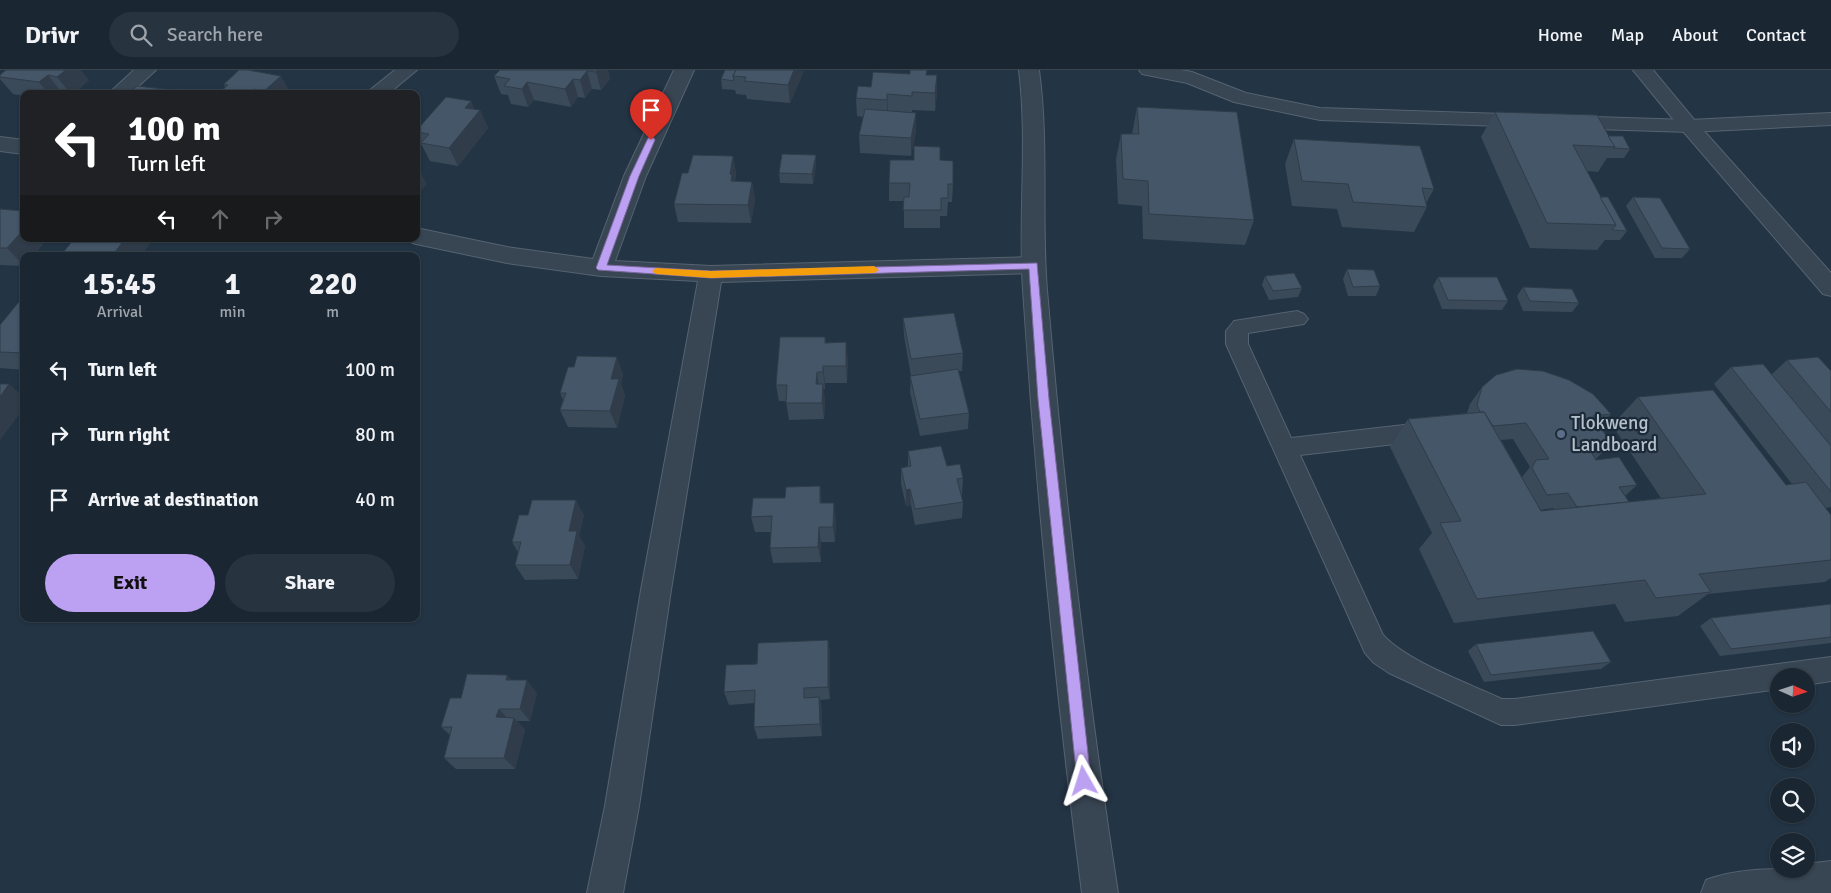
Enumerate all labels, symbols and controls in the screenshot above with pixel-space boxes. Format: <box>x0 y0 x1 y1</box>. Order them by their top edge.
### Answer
search box <box>109 12 459 57</box>
text: Drivr <box>25 20 79 50</box>
icon: search <box>127 21 155 49</box>
text: Search here <box>167 23 263 47</box>
text: Home <box>1538 24 1583 46</box>
text: Map <box>1611 24 1644 46</box>
text: About <box>1672 24 1718 46</box>
text: Contact <box>1746 24 1806 46</box>
pin <box>630 89 672 140</box>
icon: arrive <box>637 96 665 124</box>
text: 100 m <box>128 107 221 150</box>
icon: left <box>45 110 110 175</box>
text: Turn left <box>128 150 206 177</box>
icon: left <box>153 205 181 233</box>
icon: ahead <box>206 205 234 233</box>
icon: right <box>259 205 287 233</box>
text: 15:45 <box>83 266 157 303</box>
text: 1 <box>224 266 241 303</box>
text: 220 <box>308 266 357 303</box>
text: Arrival <box>97 302 143 322</box>
text: min <box>220 302 245 322</box>
text: m <box>326 302 339 322</box>
icon: left <box>45 356 73 384</box>
text: Turn left <box>88 358 157 382</box>
text: 100 m <box>345 358 395 382</box>
place label: Tlokweng Landboard <box>1571 411 1657 457</box>
icon: right <box>45 421 73 449</box>
text: Turn right <box>88 423 170 447</box>
text: 80 m <box>355 423 395 447</box>
marker: Tlokweng Landboard <box>1555 428 1567 440</box>
icon: arrive <box>45 486 73 514</box>
text: Arrive at destination <box>88 488 259 512</box>
text: 40 m <box>355 488 395 512</box>
button: Exit <box>45 554 215 612</box>
button: Share <box>225 554 395 612</box>
north arrow <box>1770 668 1815 712</box>
map controls <box>1770 668 1815 878</box>
button: sound <box>1770 723 1815 768</box>
position arrow <box>1057 754 1109 806</box>
button: search <box>1770 778 1815 823</box>
button: layers <box>1770 833 1815 878</box>

